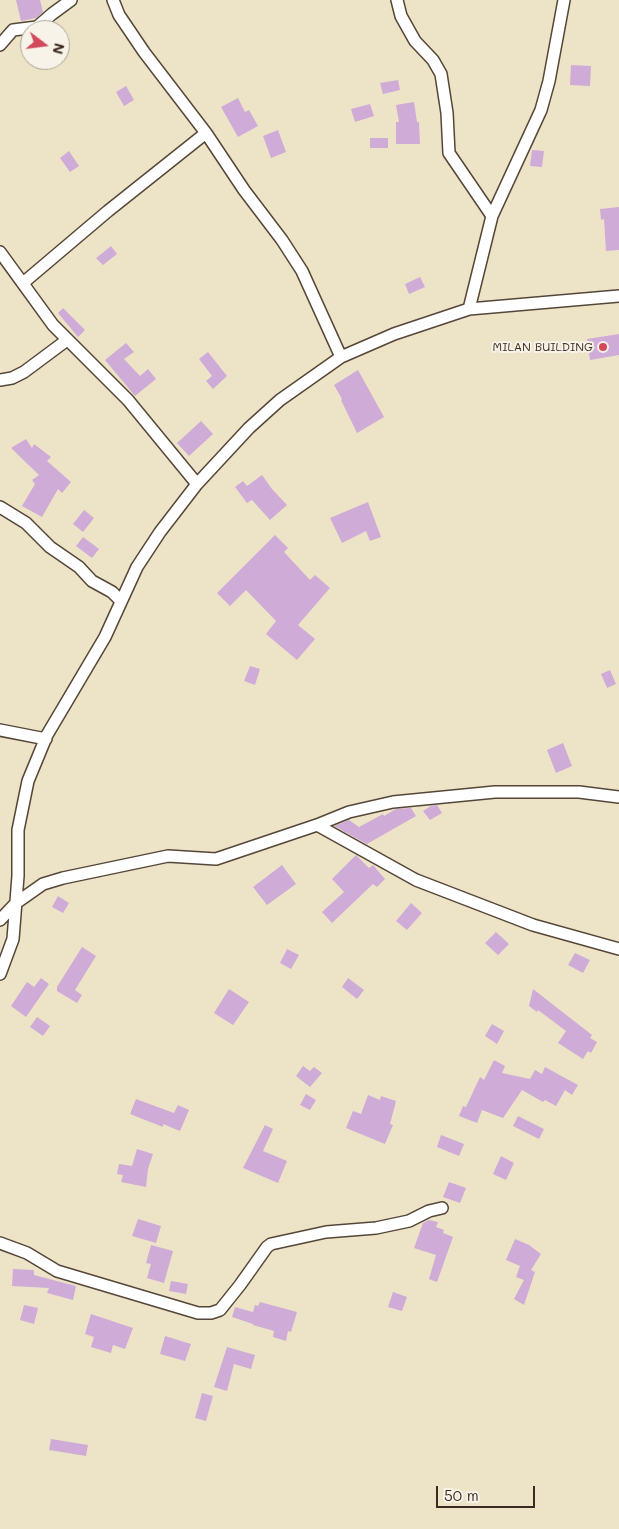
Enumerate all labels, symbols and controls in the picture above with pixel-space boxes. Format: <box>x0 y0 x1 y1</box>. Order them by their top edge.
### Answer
north arrow <box>20 20 70 70</box>
text: N <box>48 41 70 56</box>
place label: MILAN BUILDING <box>493 340 593 354</box>
marker: MILAN BUILDING <box>597 341 609 353</box>
scale bar <box>439 1476 538 1508</box>
text: 50 m <box>444 1485 479 1505</box>

